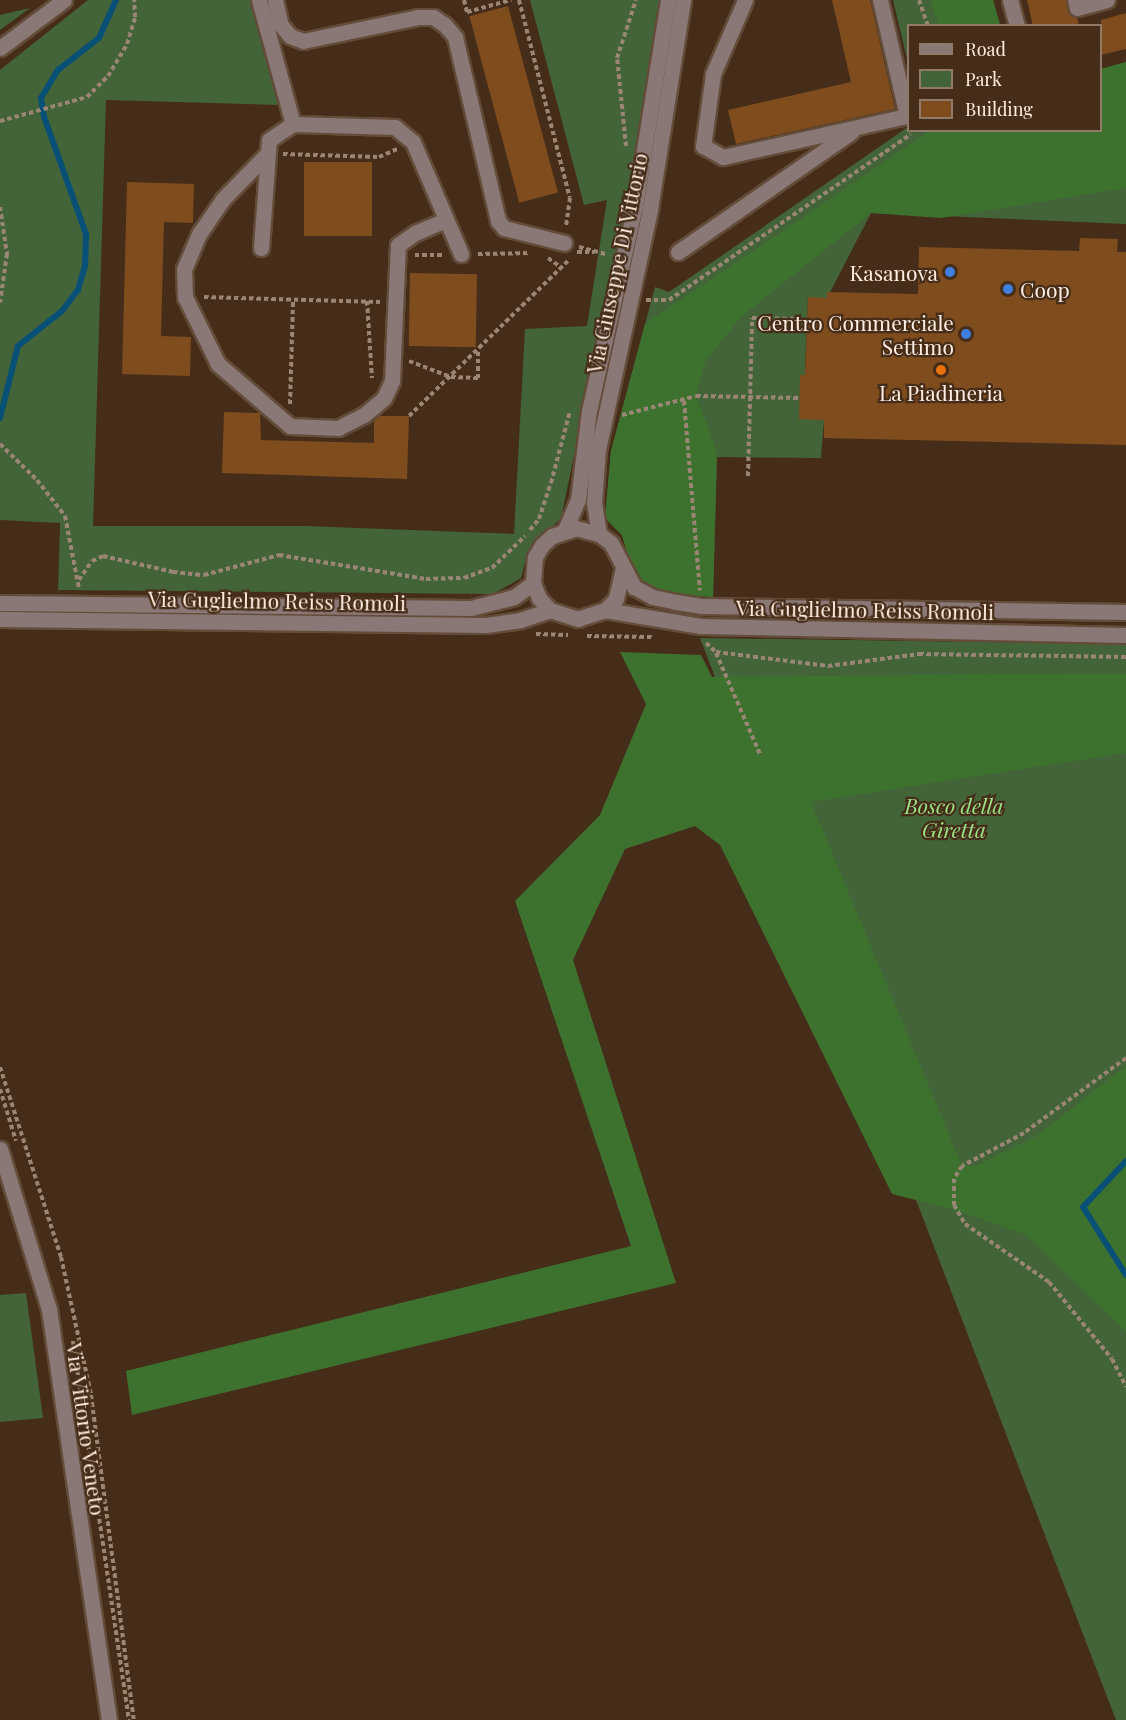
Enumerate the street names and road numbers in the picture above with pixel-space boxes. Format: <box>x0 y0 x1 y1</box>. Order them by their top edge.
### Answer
street label: Via Giuseppe Di Vittorio <box>580 150 652 376</box>
street label: Via Guglielmo Reiss Romoli <box>148 585 406 615</box>
street label: Via Guglielmo Reiss Romoli <box>736 594 994 624</box>
street label: Via Vittorio Veneto <box>62 1340 112 1518</box>

